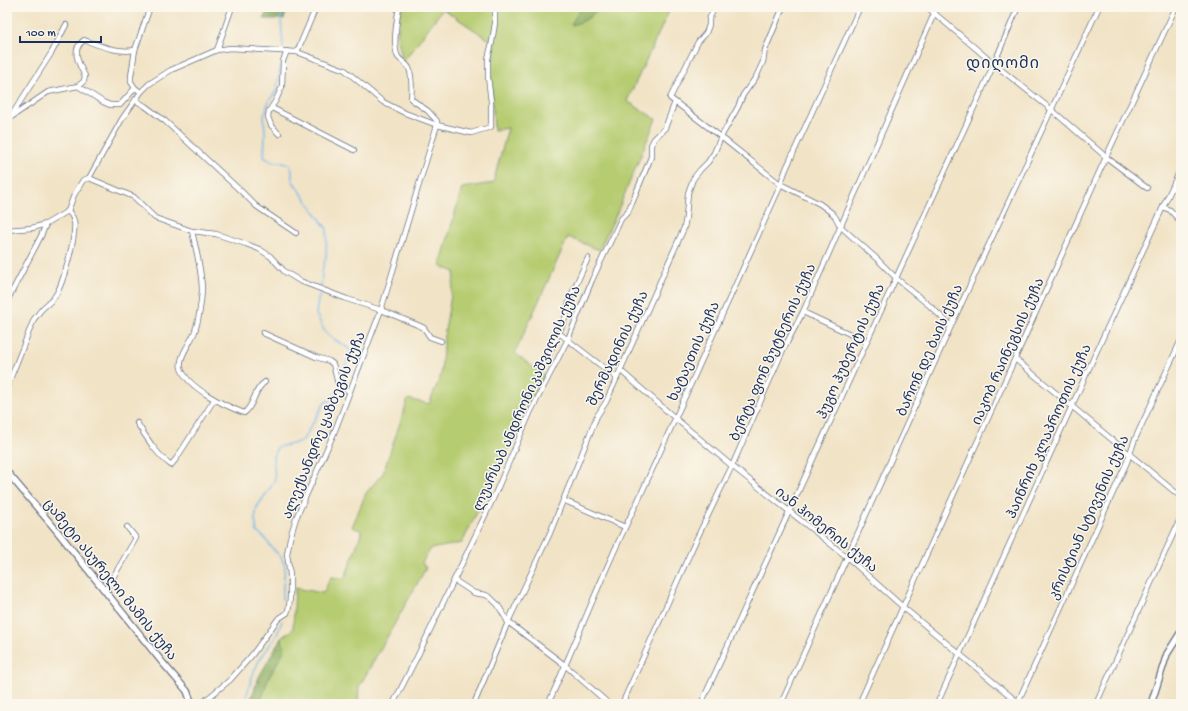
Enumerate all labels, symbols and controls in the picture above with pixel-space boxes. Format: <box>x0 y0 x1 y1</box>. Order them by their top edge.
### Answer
scale bar <box>20 18 101 44</box>
text: 100 m <box>25 27 56 41</box>
district label: დიღომი <box>966 55 1040 75</box>
street label: ბერტა ფონ ზუტნერის ქუჩა <box>726 261 821 444</box>
street label: იაკობ რაინეგსის ქუჩა <box>968 275 1049 428</box>
street label: ჰუგო ჰუბერტის ქუჩა <box>814 281 890 422</box>
street label: ბარონ დე ბაის ქუჩა <box>894 282 968 420</box>
street label: ლუარსაბ ანდრონიკაშვილის ქუჩა <box>470 283 586 515</box>
street label: შერმადინის ქუჩა <box>584 288 653 409</box>
street label: ხატაეთის ქუჩა <box>666 299 725 405</box>
street label: ალექსანდრე ყაზბეგის ქუჩა <box>279 329 371 522</box>
street label: ჰაინრიხ კლაპროთის ქუჩა <box>1003 342 1097 522</box>
street label: კრისტიან სტივენის ქუჩა <box>1045 433 1134 603</box>
street label: იან ჰომერის ქუჩა <box>771 484 881 577</box>
street label: ცამეტი ასურელი მამის ქუჩა <box>39 496 180 665</box>

